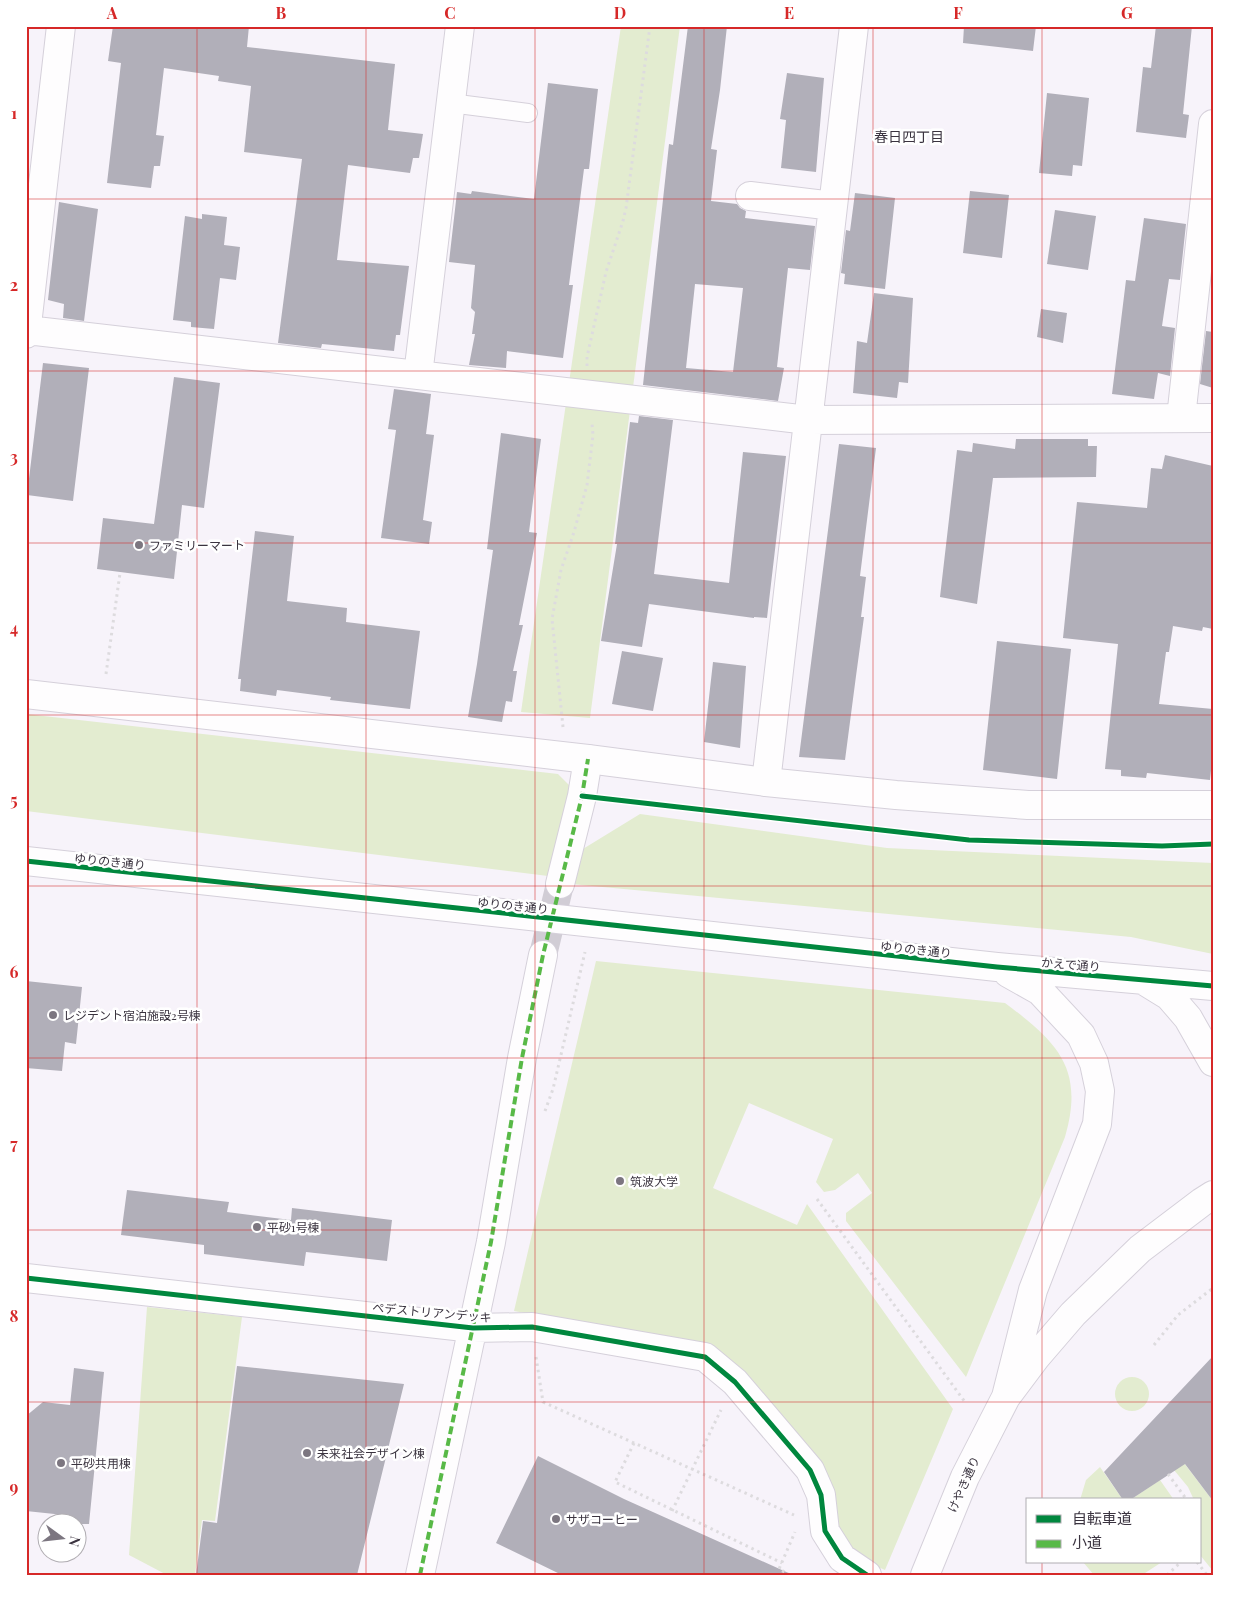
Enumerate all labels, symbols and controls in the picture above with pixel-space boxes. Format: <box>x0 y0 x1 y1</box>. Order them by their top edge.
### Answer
text: A <box>106 2 118 23</box>
text: B <box>276 2 287 23</box>
text: C <box>444 2 456 23</box>
text: D <box>614 2 626 23</box>
text: E <box>784 2 794 23</box>
text: F <box>953 2 963 23</box>
text: G <box>1121 2 1133 23</box>
text: 1 <box>11 102 17 123</box>
district label: 春日四丁目 <box>874 127 944 146</box>
text: 2 <box>10 274 18 295</box>
text: 3 <box>10 446 18 467</box>
place label: ファミリーマート <box>149 537 245 553</box>
marker: ファミリーマート <box>133 539 145 551</box>
text: 4 <box>10 617 18 638</box>
text: 5 <box>10 789 18 810</box>
street label: ゆりのき通り <box>74 849 146 873</box>
street label: ゆりのき通り <box>477 893 549 917</box>
street label: ゆりのき通り <box>880 937 952 961</box>
street label: かえで通り <box>1041 953 1101 975</box>
text: 6 <box>10 961 19 982</box>
place label: レジデント宿泊施設2号棟 <box>63 1007 201 1023</box>
marker: レジデント宿泊施設2号棟 <box>47 1009 59 1021</box>
text: 7 <box>10 1133 18 1154</box>
place label: 筑波大学 <box>630 1173 678 1189</box>
marker: 筑波大学 <box>614 1175 626 1187</box>
place label: 平砂1号棟 <box>267 1219 319 1235</box>
marker: 平砂1号棟 <box>251 1221 263 1233</box>
street label: ペデストリアンデッキ <box>372 1299 492 1325</box>
text: 8 <box>10 1305 19 1326</box>
place label: 未来社会デザイン棟 <box>317 1445 425 1461</box>
marker: 未来社会デザイン棟 <box>301 1447 313 1459</box>
street label: けやき通り <box>943 1453 983 1515</box>
place label: 平砂共用棟 <box>71 1455 131 1471</box>
marker: 平砂共用棟 <box>55 1457 67 1469</box>
text: 9 <box>10 1476 19 1497</box>
legend <box>1026 1498 1202 1564</box>
text: 自転車道 <box>1072 1508 1132 1528</box>
place label: サザコーヒー <box>566 1511 638 1527</box>
marker: サザコーヒー <box>550 1513 562 1525</box>
north arrow <box>38 1514 88 1564</box>
text: 小道 <box>1072 1532 1102 1552</box>
text: N <box>65 1534 86 1549</box>

